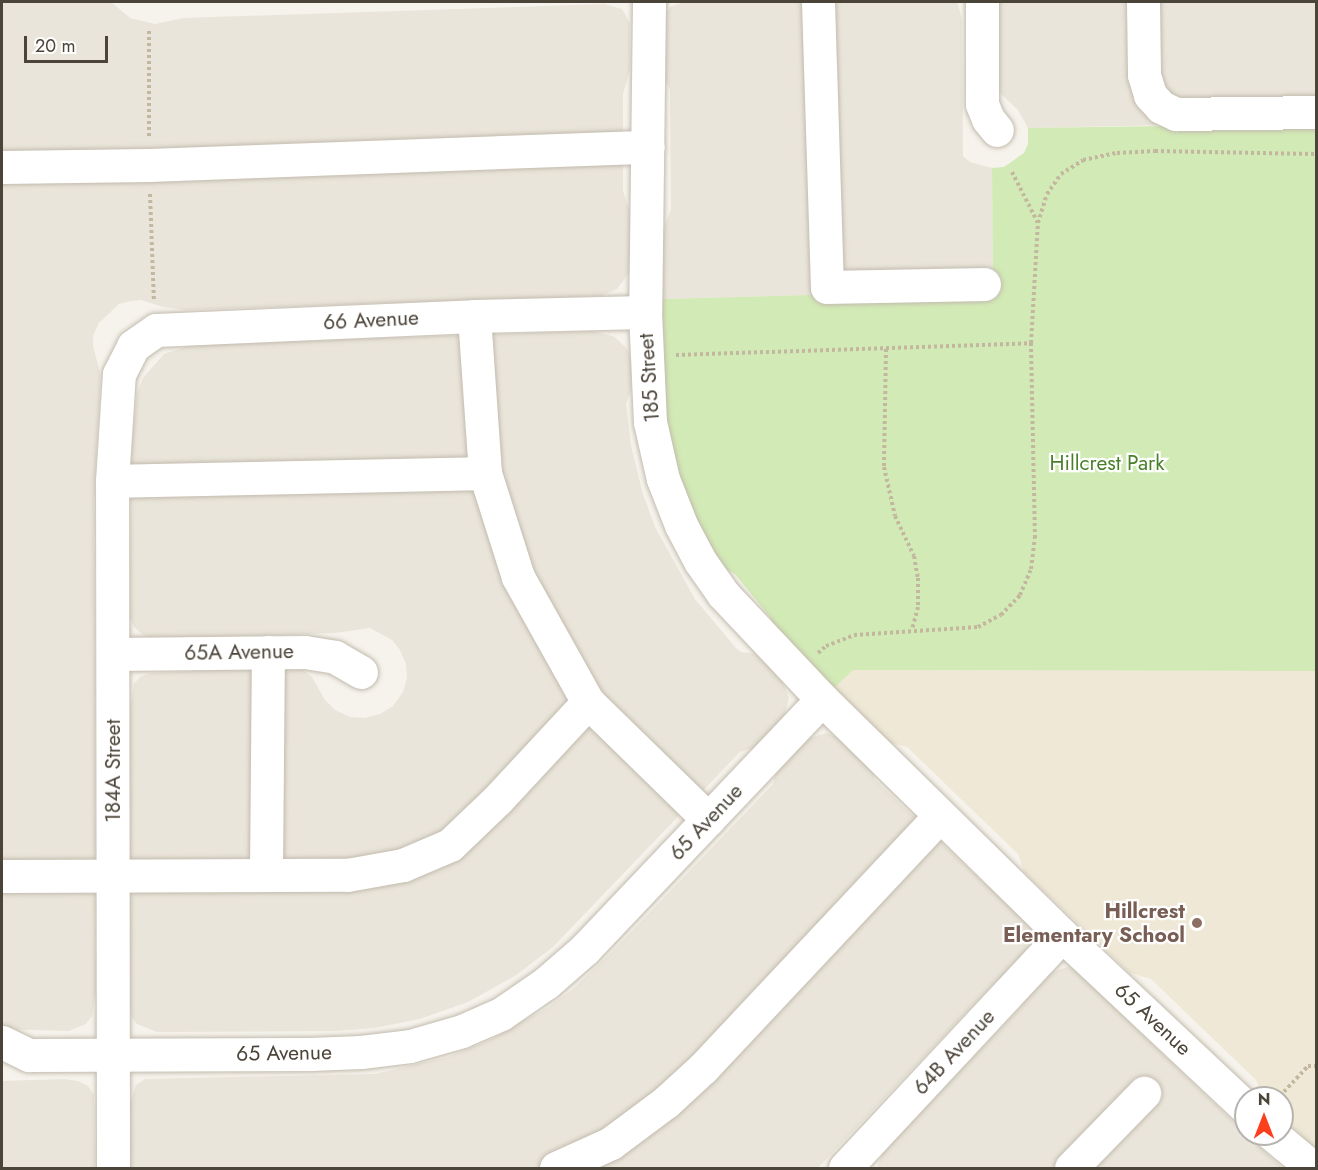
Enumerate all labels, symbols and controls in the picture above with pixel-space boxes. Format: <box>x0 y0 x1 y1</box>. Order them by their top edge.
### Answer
scale bar <box>27 24 111 62</box>
text: 20 m <box>35 33 75 59</box>
street label: 66 Avenue <box>322 305 420 335</box>
street label: 185 Street <box>633 333 665 423</box>
park label: Hillcrest Park <box>1049 450 1165 476</box>
street label: 65A Avenue <box>184 638 294 666</box>
street label: 184A Street <box>100 719 126 823</box>
street label: 65 Avenue <box>664 778 748 866</box>
place label: Hillcrest Elementary School <box>1003 898 1185 948</box>
marker: Hillcrest Elementary School <box>1190 916 1204 930</box>
street label: 65 Avenue <box>1109 977 1197 1061</box>
street label: 64B Avenue <box>908 1004 1000 1100</box>
street label: 65 Avenue <box>236 1040 332 1066</box>
north arrow <box>1234 1086 1294 1146</box>
text: N <box>1258 1088 1270 1111</box>

